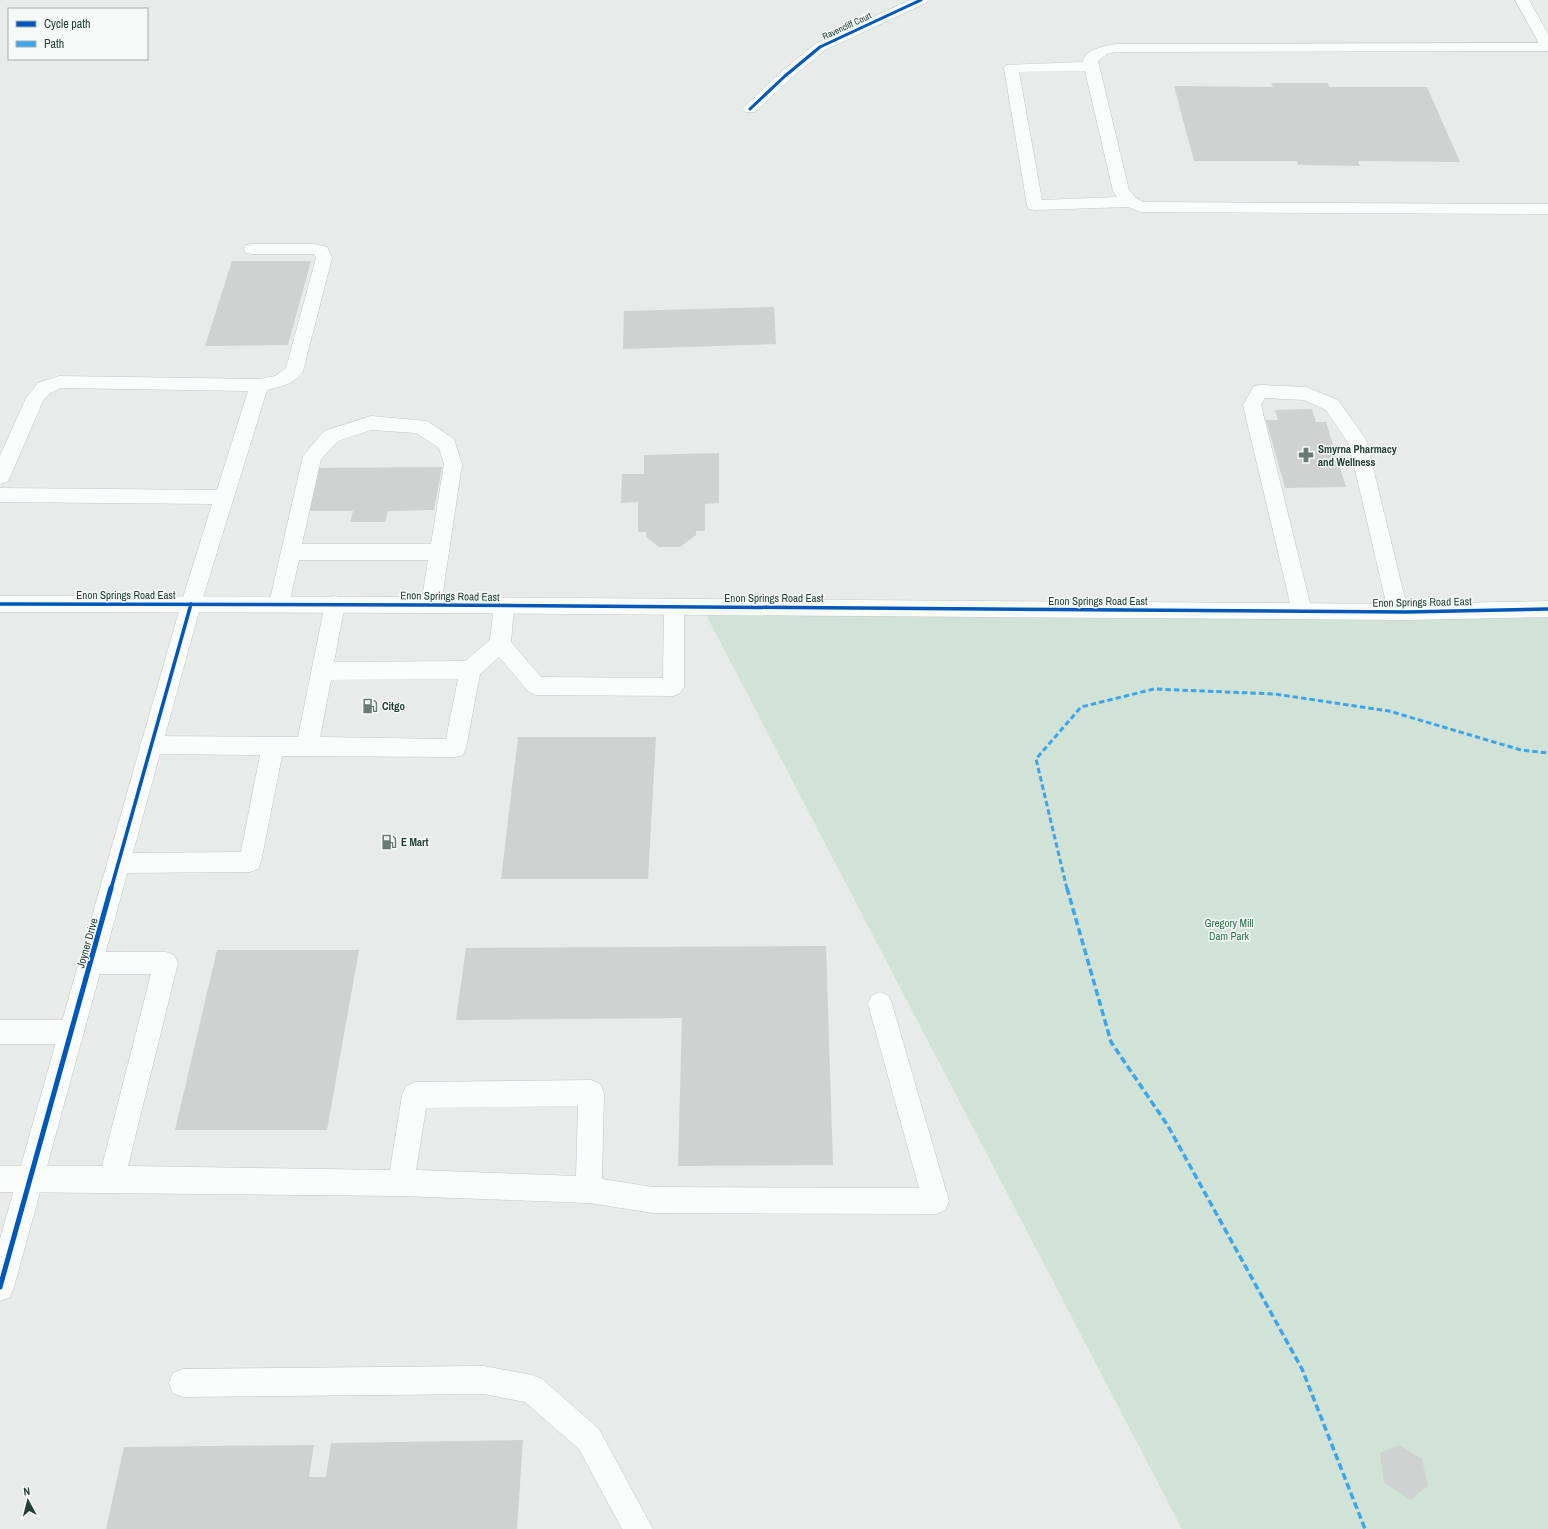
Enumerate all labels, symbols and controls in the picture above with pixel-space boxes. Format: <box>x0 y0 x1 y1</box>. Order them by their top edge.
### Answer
legend <box>8 8 148 60</box>
street label: Ravencliff Court <box>821 9 873 43</box>
text: Cycle path <box>44 16 91 32</box>
text: Path <box>44 36 64 52</box>
place label: Smyrna Pharmacy and Wellness <box>1318 442 1397 469</box>
pharmacy icon: Smyrna Pharmacy and Wellness <box>1297 446 1315 464</box>
street label: Enon Springs Road East <box>76 588 176 602</box>
street label: Enon Springs Road East <box>400 588 500 604</box>
street label: Enon Springs Road East <box>724 591 824 605</box>
street label: Enon Springs Road East <box>1048 594 1148 608</box>
street label: Enon Springs Road East <box>1372 594 1472 610</box>
fuel station icon: Citgo <box>361 697 379 715</box>
place label: Citgo <box>382 699 406 713</box>
fuel station icon: E Mart <box>380 833 398 851</box>
place label: E Mart <box>401 835 429 849</box>
street label: Joyner Drive <box>73 916 101 970</box>
park label: Gregory Mill Dam Park <box>1204 916 1254 943</box>
north arrow <box>8 1481 48 1521</box>
text: N <box>23 1484 31 1498</box>

